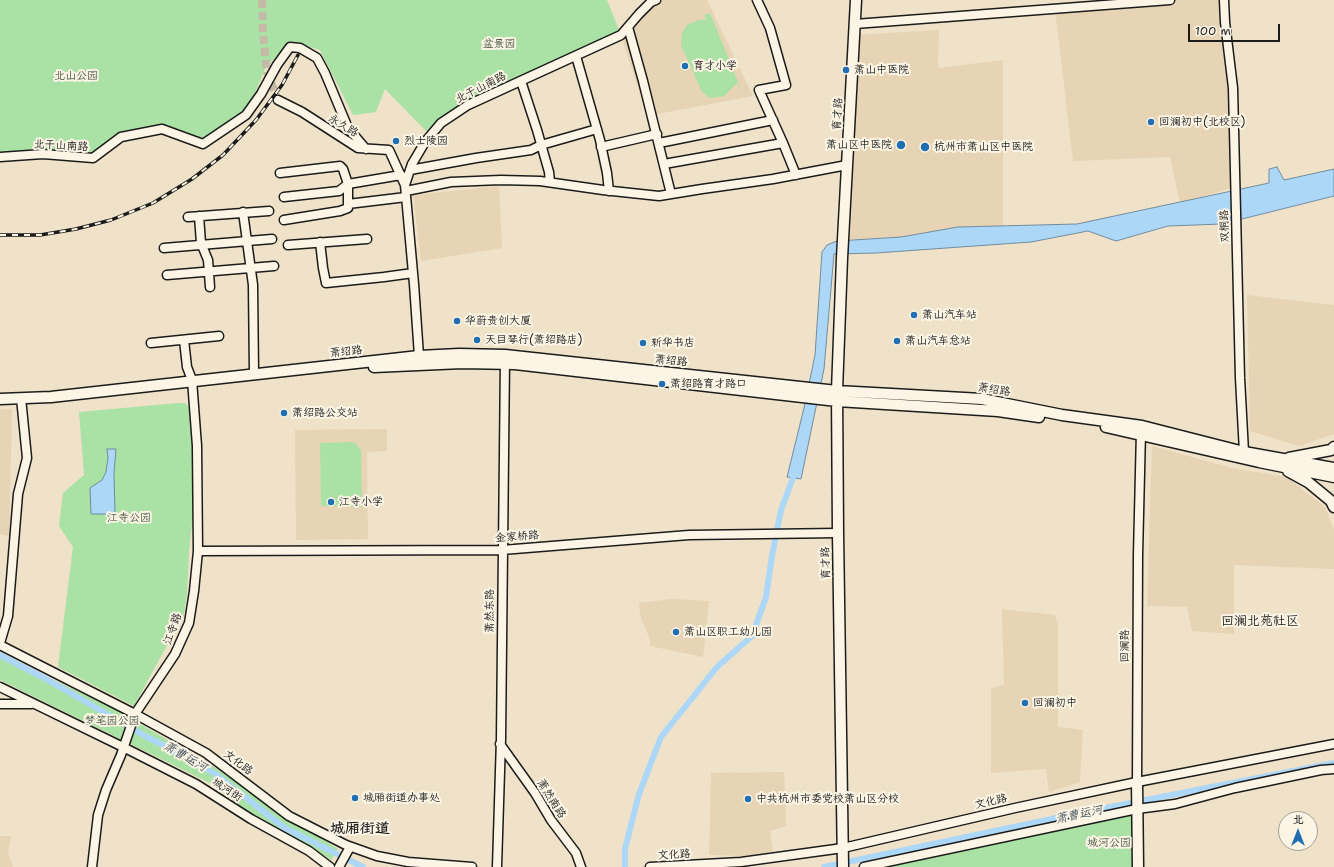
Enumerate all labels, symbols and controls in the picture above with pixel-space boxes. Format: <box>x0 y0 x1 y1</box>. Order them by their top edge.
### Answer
scale bar <box>1190 16 1282 42</box>
text: 100 m <box>1195 23 1231 39</box>
park label: 盆景园 <box>483 37 515 51</box>
place label: 育才小学 <box>693 59 737 73</box>
marker: 育才小学 <box>680 61 690 71</box>
place label: 萧山中医院 <box>854 63 909 77</box>
marker: 萧山中医院 <box>841 65 851 75</box>
park label: 北山公园 <box>54 69 98 83</box>
street label: 北干山南路 <box>454 70 508 106</box>
street label: 育才路 <box>831 97 845 131</box>
street label: 永久路 <box>325 112 361 140</box>
place label: 回澜初中(北校区) <box>1159 115 1245 129</box>
marker: 回澜初中(北校区) <box>1146 117 1156 127</box>
place label: 烈士陵园 <box>404 134 448 148</box>
marker: 烈士陵园 <box>391 136 401 146</box>
street label: 北干山南路 <box>33 138 89 154</box>
place label: 萧山区中医院 <box>826 138 892 152</box>
marker: 萧山区中医院 <box>895 139 907 151</box>
place label: 杭州市萧山区中医院 <box>934 140 1033 154</box>
marker: 杭州市萧山区中医院 <box>919 141 931 153</box>
street label: 双桐路 <box>1218 209 1232 243</box>
place label: 萧山汽车站 <box>922 308 977 322</box>
marker: 萧山汽车站 <box>909 310 919 320</box>
place label: 华蔚贵创大厦 <box>465 314 531 328</box>
marker: 华蔚贵创大厦 <box>452 316 462 326</box>
place label: 天目琴行(萧绍路店) <box>485 333 582 347</box>
place label: 萧山汽车总站 <box>905 334 971 348</box>
marker: 天目琴行(萧绍路店) <box>472 335 482 345</box>
place label: 新华书店 <box>651 336 695 350</box>
marker: 萧山汽车总站 <box>892 336 902 346</box>
marker: 新华书店 <box>638 338 648 348</box>
street label: 萧绍路 <box>329 344 363 360</box>
street label: 萧绍路 <box>654 353 688 369</box>
place label: 萧绍路育才路口 <box>670 377 747 391</box>
marker: 萧绍路育才路口 <box>657 379 667 389</box>
street label: 萧绍路 <box>977 381 1011 399</box>
place label: 萧绍路公交站 <box>292 406 358 420</box>
marker: 萧绍路公交站 <box>279 408 289 418</box>
place label: 江寺小学 <box>339 495 383 509</box>
marker: 江寺小学 <box>326 497 336 507</box>
park label: 江寺公园 <box>107 511 151 525</box>
street label: 金家桥路 <box>495 529 539 545</box>
street label: 育才路 <box>819 546 833 580</box>
street label: 萧然东路 <box>483 589 497 633</box>
street label: 江寺路 <box>161 611 185 647</box>
district label: 回澜北苑社区 <box>1221 614 1299 630</box>
place label: 萧山区职工幼儿园 <box>684 625 772 639</box>
marker: 萧山区职工幼儿园 <box>671 627 681 637</box>
street label: 回澜路 <box>1118 630 1132 662</box>
place label: 回澜初中 <box>1033 696 1077 710</box>
marker: 回澜初中 <box>1020 698 1030 708</box>
park label: 梦笔园公园 <box>85 714 139 728</box>
water label: 萧曹运河 <box>161 739 209 775</box>
street label: 文化路 <box>221 748 255 778</box>
street label: 城河街 <box>210 775 244 805</box>
street label: 萧然南路 <box>534 777 568 821</box>
place label: 城厢街道办事处 <box>363 791 440 805</box>
place label: 中共杭州市委党校萧山区分校 <box>756 792 899 806</box>
street label: 文化路 <box>973 792 1009 812</box>
marker: 城厢街道办事处 <box>350 793 360 803</box>
marker: 中共杭州市委党校萧山区分校 <box>743 794 753 804</box>
water label: 萧曹运河 <box>1054 803 1104 827</box>
north arrow <box>1278 811 1318 851</box>
text: 北 <box>1293 812 1304 827</box>
district label: 城厢街道 <box>330 820 390 838</box>
park label: 城河公园 <box>1087 836 1131 850</box>
street label: 文化路 <box>657 848 691 862</box>

